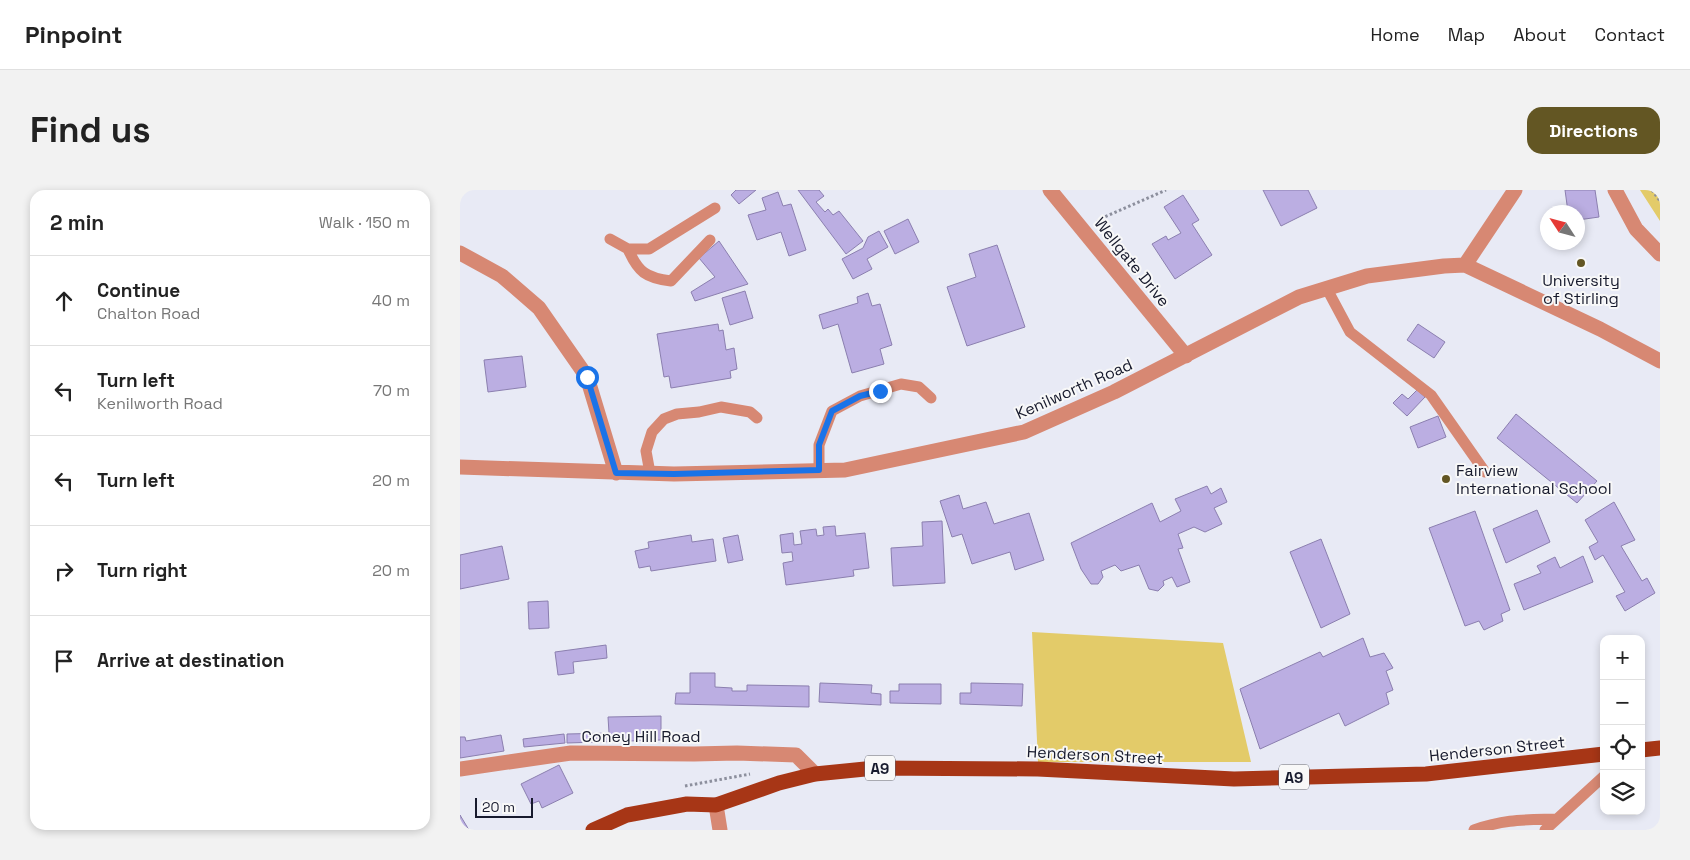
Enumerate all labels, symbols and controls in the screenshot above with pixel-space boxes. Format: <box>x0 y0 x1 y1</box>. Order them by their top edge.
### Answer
text: Pinpoint <box>25 19 122 50</box>
text: Home <box>1371 23 1420 46</box>
text: Map <box>1448 23 1485 46</box>
text: About <box>1513 23 1567 46</box>
text: Contact <box>1595 23 1665 46</box>
button: Directions <box>1527 107 1660 154</box>
text: Find us <box>30 108 151 152</box>
north arrow <box>1540 205 1585 250</box>
text: 2 min <box>50 209 104 236</box>
text: Walk · 150 m <box>319 212 410 233</box>
street label: Wellgate Drive <box>1090 213 1174 311</box>
marker: University of Stirling <box>1575 257 1587 269</box>
place label: University of Stirling <box>1542 270 1620 309</box>
text: Continue <box>97 278 180 303</box>
icon: ahead <box>50 287 78 315</box>
text: 40 m <box>372 290 410 311</box>
text: Chalton Road <box>97 303 200 324</box>
street label: Kenilworth Road <box>1012 354 1136 424</box>
route start <box>576 366 599 389</box>
text: Turn left <box>97 368 175 393</box>
icon: left <box>50 377 78 405</box>
text: 70 m <box>373 380 410 401</box>
route end <box>869 380 892 403</box>
text: Kenilworth Road <box>97 393 223 414</box>
place label: Fairview International School <box>1456 460 1612 499</box>
icon: left <box>50 467 78 495</box>
text: Turn left <box>97 468 175 493</box>
text: 20 m <box>372 470 410 491</box>
marker: Fairview International School <box>1440 473 1452 485</box>
icon: right <box>50 557 78 585</box>
text: Turn right <box>97 558 187 583</box>
text: 20 m <box>372 560 410 581</box>
map controls <box>1600 635 1645 815</box>
button: + <box>1600 635 1645 680</box>
icon: arrive <box>50 647 78 675</box>
text: Arrive at destination <box>97 648 285 673</box>
button: − <box>1600 680 1645 725</box>
button: locate <box>1600 725 1645 770</box>
street label: Coney Hill Road <box>582 726 700 747</box>
street label: Henderson Street <box>1428 731 1566 767</box>
street label: Henderson Street <box>1026 741 1164 769</box>
road number: A9 <box>865 756 895 780</box>
road number: A9 <box>1279 764 1309 790</box>
button: layers <box>1600 770 1645 815</box>
scale bar <box>475 795 532 818</box>
text: 20 m <box>482 798 515 816</box>

